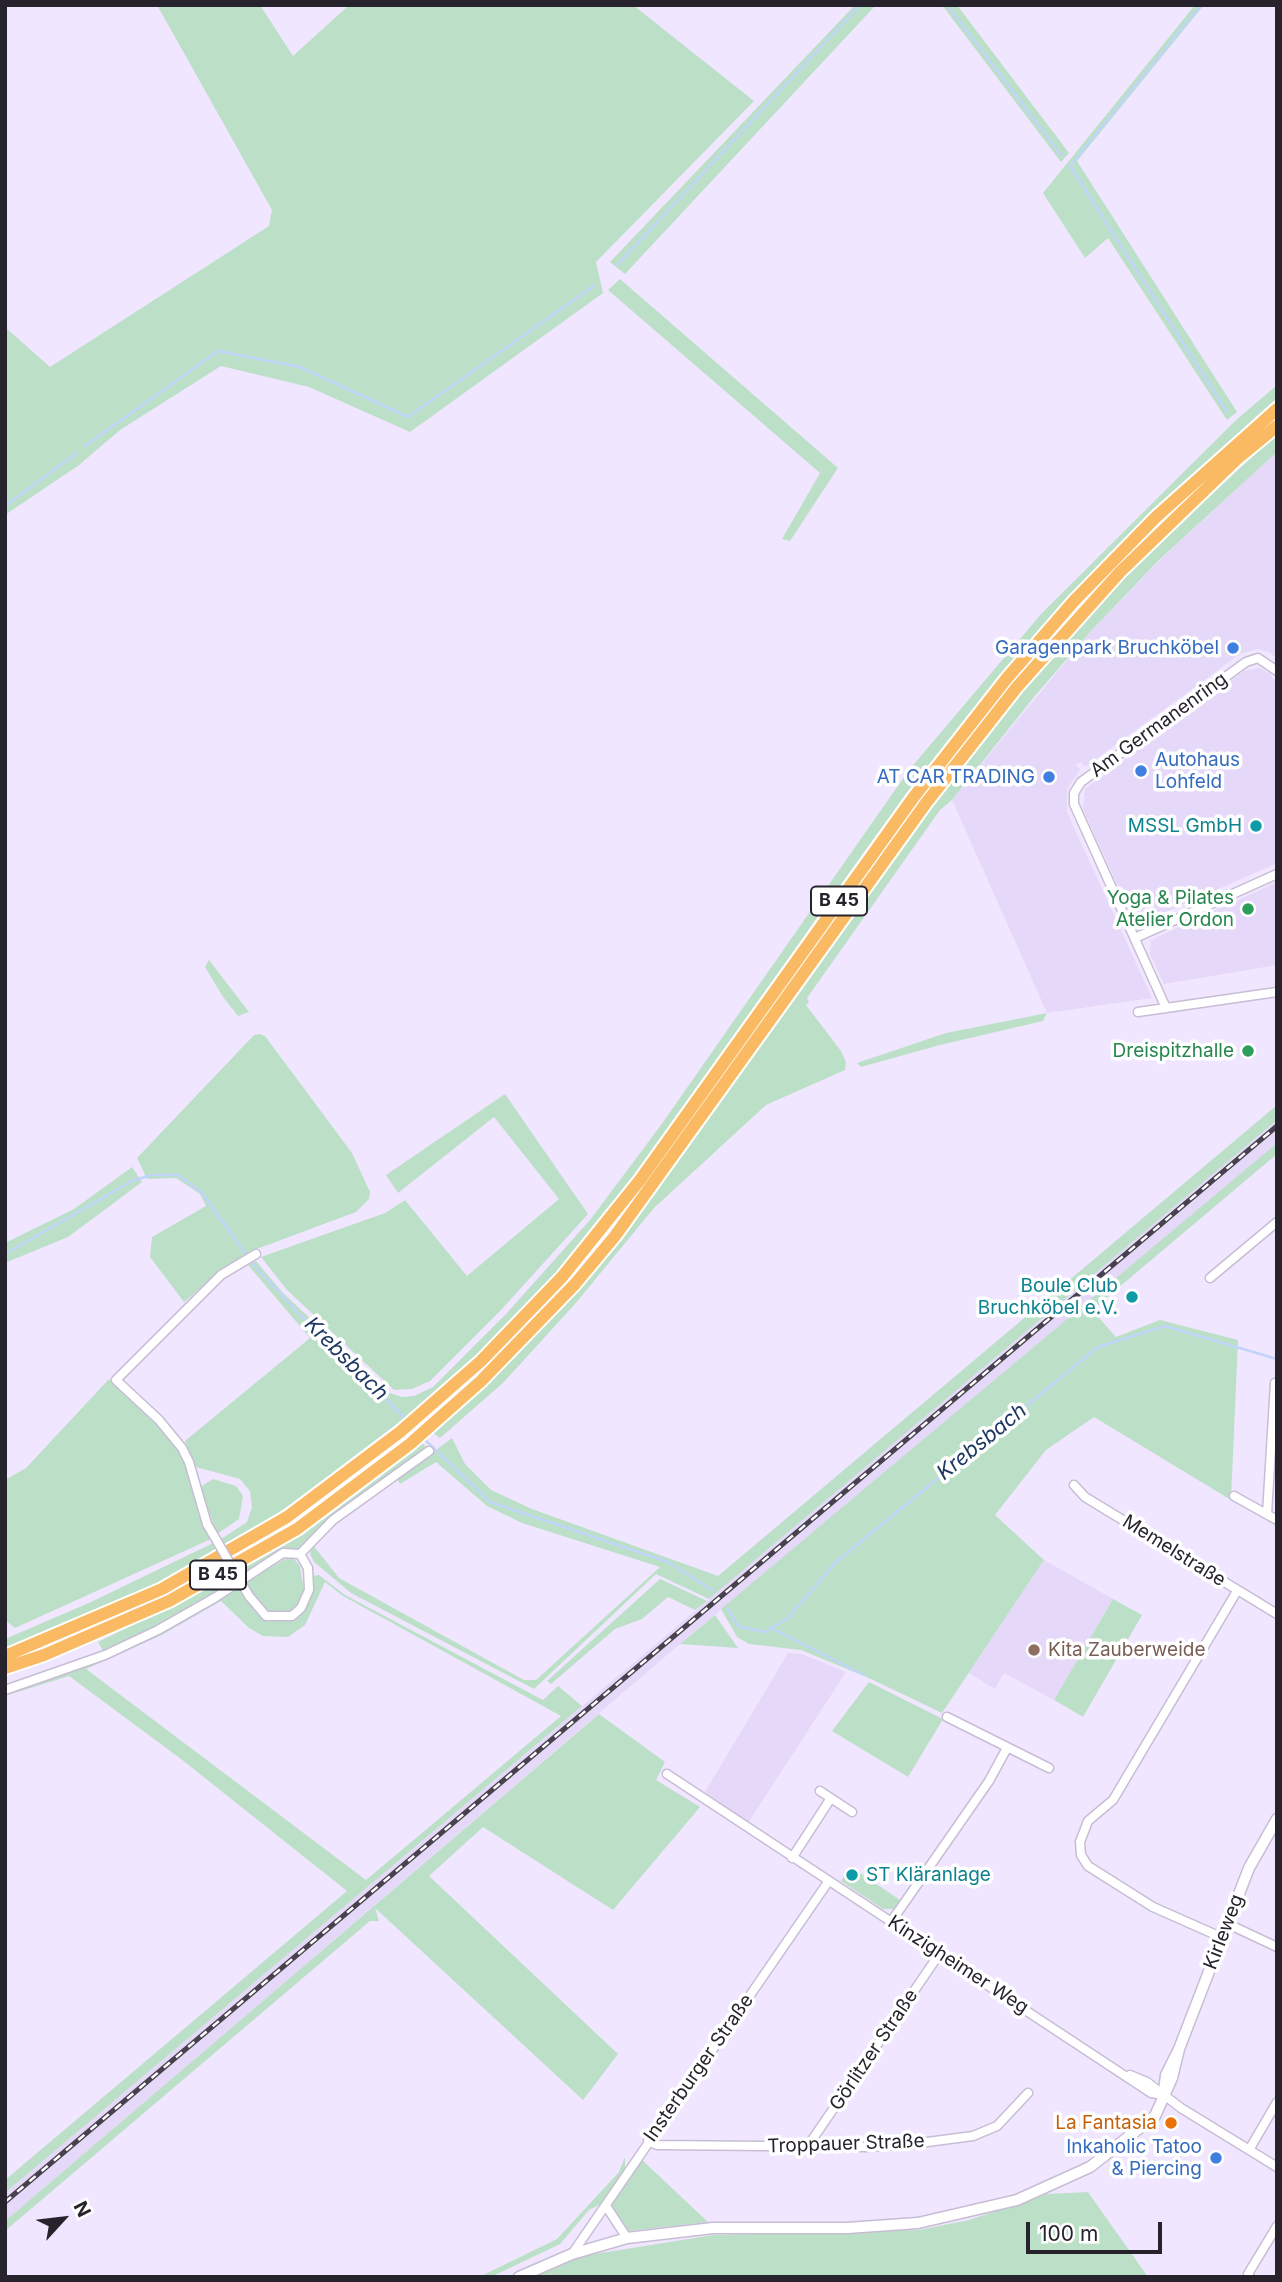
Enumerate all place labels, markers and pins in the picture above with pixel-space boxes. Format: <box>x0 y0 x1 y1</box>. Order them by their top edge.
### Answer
place label: Garagenpark Bruchköbel <box>995 637 1219 659</box>
marker: Garagenpark Bruchköbel <box>1225 640 1241 656</box>
place label: Autohaus Lohfeld <box>1155 749 1240 793</box>
marker: Autohaus Lohfeld <box>1133 763 1149 779</box>
place label: AT CAR TRADING <box>877 766 1035 788</box>
marker: AT CAR TRADING <box>1041 769 1057 785</box>
place label: MSSL GmbH <box>1128 815 1242 837</box>
marker: MSSL GmbH <box>1248 818 1264 834</box>
place label: Yoga & Pilates Atelier Ordon <box>1107 887 1234 931</box>
marker: Yoga & Pilates Atelier Ordon <box>1240 901 1256 917</box>
place label: Dreispitzhalle <box>1113 1040 1234 1062</box>
marker: Dreispitzhalle <box>1240 1043 1256 1059</box>
place label: Boule Club Bruchköbel e.V. <box>978 1275 1118 1319</box>
marker: Boule Club Bruchköbel e.V. <box>1124 1289 1140 1305</box>
place label: Kita Zauberweide <box>1048 1639 1205 1661</box>
marker: Kita Zauberweide <box>1026 1642 1042 1658</box>
place label: ST Kläranlage <box>866 1864 991 1886</box>
marker: ST Kläranlage <box>844 1867 860 1883</box>
place label: La Fantasia <box>1055 2112 1157 2134</box>
marker: La Fantasia <box>1163 2115 1179 2131</box>
place label: Inkaholic Tatoo & Piercing <box>1066 2136 1202 2180</box>
marker: Inkaholic Tatoo & Piercing <box>1208 2150 1224 2166</box>

